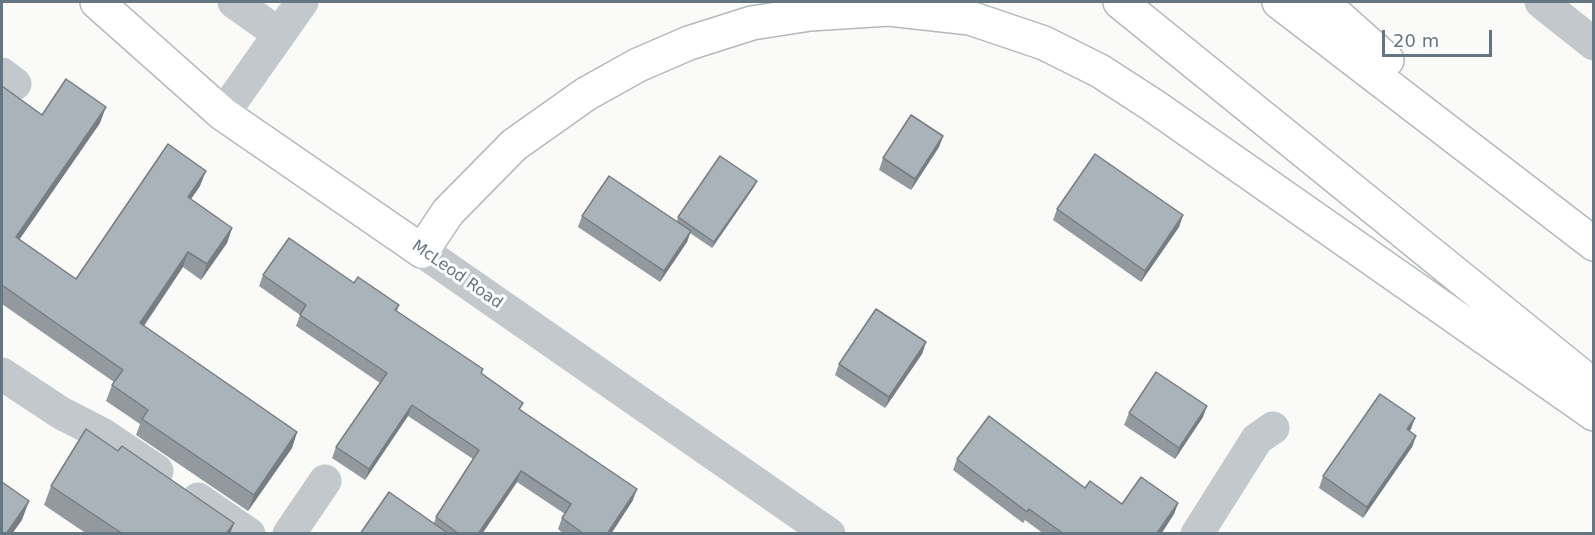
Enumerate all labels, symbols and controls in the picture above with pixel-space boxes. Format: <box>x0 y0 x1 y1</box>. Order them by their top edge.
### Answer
scale bar <box>1385 18 1494 56</box>
text: 20 m <box>1393 30 1439 51</box>
street label: McLeod Road <box>408 237 506 313</box>

